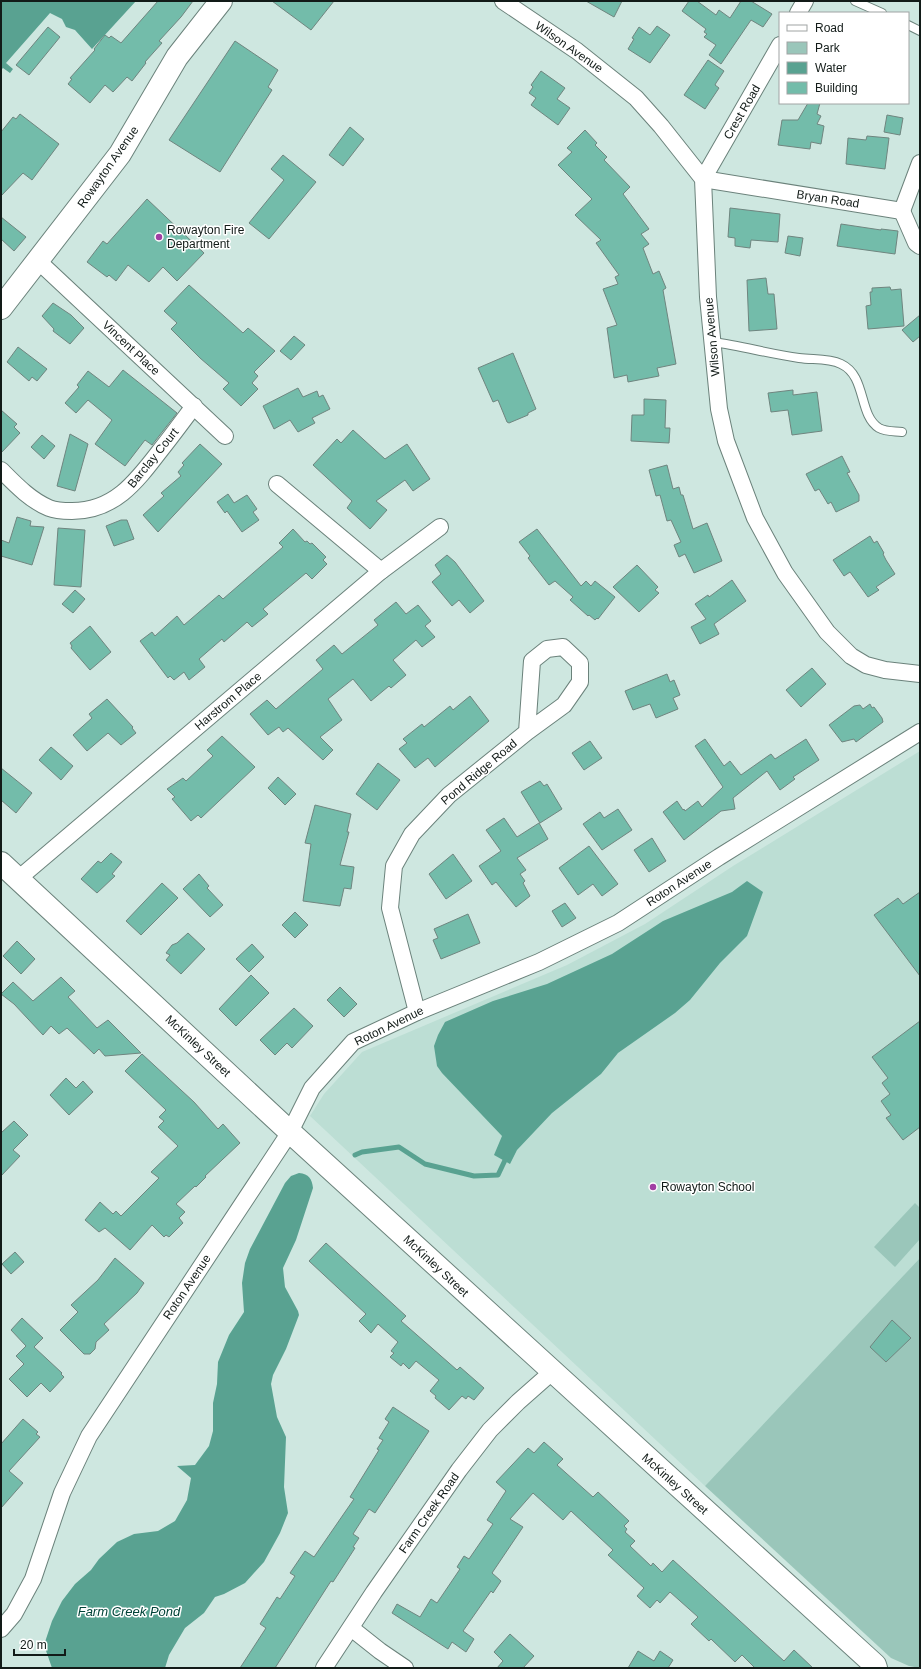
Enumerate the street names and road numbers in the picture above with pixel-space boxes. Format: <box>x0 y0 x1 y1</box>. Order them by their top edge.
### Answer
street label: Wilson Avenue <box>533 19 606 76</box>
street label: Crest Road <box>721 82 763 142</box>
street label: Rowayton Avenue <box>75 123 142 211</box>
street label: Bryan Road <box>796 187 860 211</box>
street label: Wilson Avenue <box>702 297 722 377</box>
street label: Vincent Place <box>99 318 163 378</box>
street label: Barclay Court <box>125 425 182 491</box>
street label: Harstrom Place <box>192 669 264 733</box>
street label: Pond Ridge Road <box>438 736 520 808</box>
street label: Roton Avenue <box>644 856 715 909</box>
street label: Roton Avenue <box>352 1003 426 1049</box>
street label: McKinley Street <box>162 1012 234 1080</box>
street label: McKinley Street <box>400 1232 472 1300</box>
street label: Roton Avenue <box>160 1252 214 1322</box>
street label: McKinley Street <box>639 1451 711 1518</box>
street label: Farm Creek Road <box>396 1470 462 1556</box>

